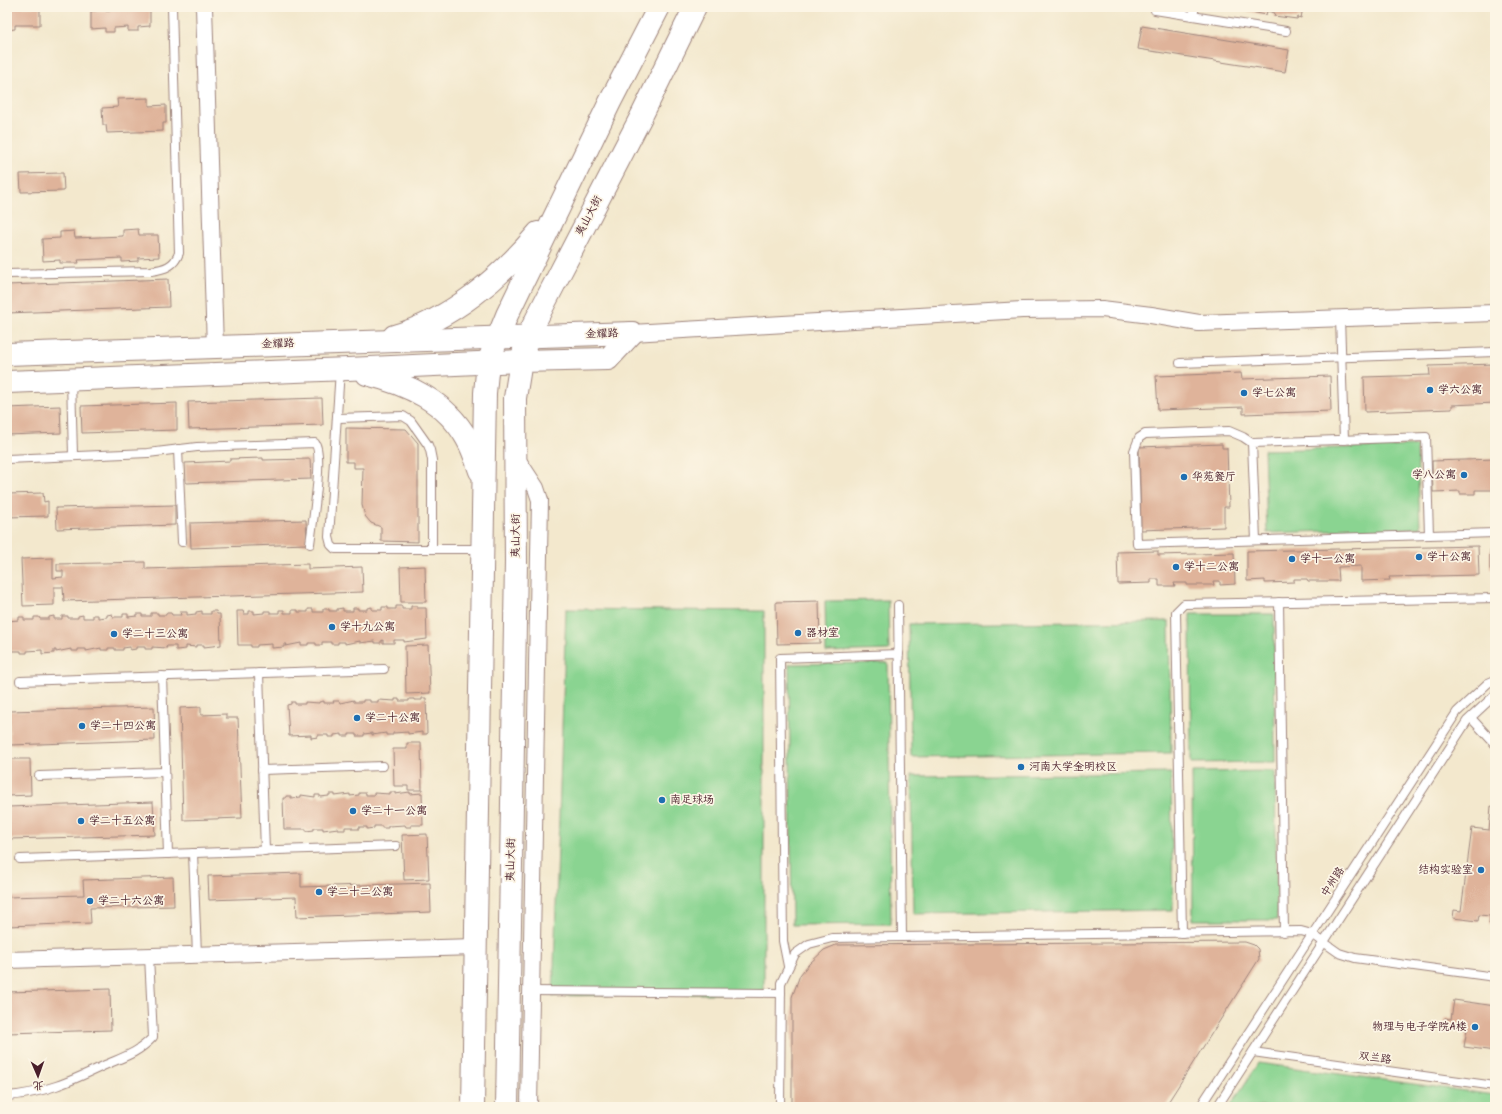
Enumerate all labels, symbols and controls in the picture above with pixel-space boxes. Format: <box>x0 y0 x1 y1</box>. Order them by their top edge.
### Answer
street label: 夷山大街 <box>571 191 608 240</box>
street label: 金耀路 <box>585 324 619 344</box>
street label: 金耀路 <box>261 334 295 354</box>
place label: 学六公寓 <box>1438 381 1482 399</box>
place label: 学七公寓 <box>1252 384 1296 402</box>
marker: 学六公寓 <box>1425 385 1435 395</box>
marker: 学七公寓 <box>1239 388 1249 398</box>
place label: 学八公寓 <box>1412 466 1456 484</box>
place label: 华苑餐厅 <box>1192 468 1236 486</box>
marker: 学八公寓 <box>1459 470 1469 480</box>
marker: 华苑餐厅 <box>1179 472 1189 482</box>
street label: 夷山大街 <box>507 513 525 558</box>
place label: 学十公寓 <box>1427 548 1471 566</box>
place label: 学十一公寓 <box>1300 550 1355 568</box>
marker: 学十公寓 <box>1414 552 1424 562</box>
marker: 学十一公寓 <box>1287 554 1297 564</box>
place label: 学十二公寓 <box>1184 558 1239 576</box>
marker: 学十二公寓 <box>1171 562 1181 572</box>
place label: 学十九公寓 <box>340 618 395 636</box>
marker: 学十九公寓 <box>327 622 337 632</box>
place label: 器材室 <box>806 624 839 642</box>
place label: 学二十三公寓 <box>122 625 188 643</box>
marker: 器材室 <box>793 628 803 638</box>
marker: 学二十三公寓 <box>109 629 119 639</box>
place label: 学二十公寓 <box>365 709 420 727</box>
marker: 学二十公寓 <box>352 713 362 723</box>
place label: 学二十四公寓 <box>90 717 156 735</box>
marker: 学二十四公寓 <box>77 721 87 731</box>
place label: 河南大学金明校区 <box>1029 758 1117 776</box>
marker: 河南大学金明校区 <box>1016 762 1026 772</box>
place label: 南足球场 <box>670 791 714 809</box>
marker: 南足球场 <box>657 795 667 805</box>
place label: 学二十一公寓 <box>361 802 427 820</box>
marker: 学二十一公寓 <box>348 806 358 816</box>
place label: 学二十五公寓 <box>89 812 155 830</box>
marker: 学二十五公寓 <box>76 816 86 826</box>
street label: 夷山大街 <box>502 837 520 882</box>
place label: 结构实验室 <box>1418 861 1473 879</box>
street label: 中州路 <box>1316 863 1350 901</box>
marker: 结构实验室 <box>1476 865 1486 875</box>
place label: 学二十二公寓 <box>327 883 393 901</box>
marker: 学二十二公寓 <box>314 887 324 897</box>
place label: 学二十六公寓 <box>98 892 164 910</box>
marker: 学二十六公寓 <box>85 896 95 906</box>
place label: 物理与电子学院A楼 <box>1372 1018 1467 1036</box>
marker: 物理与电子学院A楼 <box>1470 1022 1480 1032</box>
street label: 双兰路 <box>1357 1047 1393 1069</box>
north arrow <box>18 1056 58 1096</box>
text: 北 <box>33 1076 44 1094</box>

